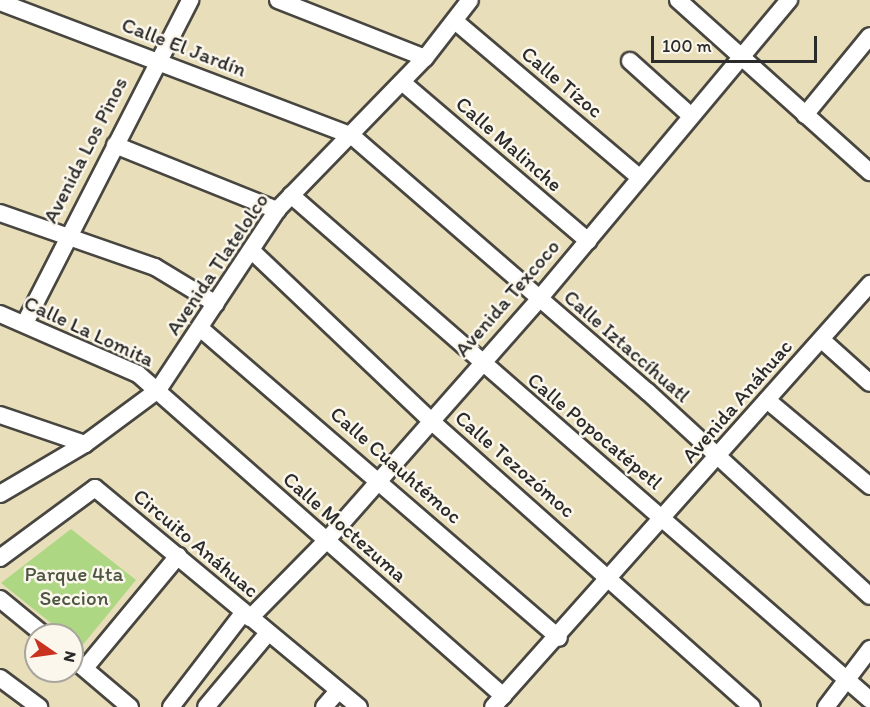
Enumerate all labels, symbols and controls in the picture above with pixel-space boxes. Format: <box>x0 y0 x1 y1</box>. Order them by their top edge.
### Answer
street label: Calle El Jardín <box>118 12 250 82</box>
scale bar <box>654 24 820 62</box>
text: 100 m <box>662 35 712 57</box>
street label: Calle Tízoc <box>516 41 608 123</box>
street label: Avenida Los Pinos <box>37 72 133 228</box>
street label: Calle Malinche <box>451 91 567 197</box>
street label: Avenida Tlatelolco <box>160 188 274 340</box>
street label: Avenida Texcoco <box>449 234 565 362</box>
street label: Calle Iztaccíhuatl <box>559 284 695 408</box>
street label: Calle La Lomita <box>20 290 158 372</box>
street label: Avenida Anáhuac <box>677 334 797 468</box>
street label: Calle Popocatépetl <box>522 367 668 495</box>
street label: Calle Cuauhtémoc <box>325 401 467 529</box>
street label: Calle Tezozómoc <box>450 405 580 523</box>
street label: Calle Moctezuma <box>278 466 412 588</box>
street label: Circuito Anáhuac <box>128 483 264 603</box>
park label: Parque 4ta Seccion <box>24 561 124 611</box>
north arrow <box>24 623 84 683</box>
text: N <box>60 649 81 664</box>

